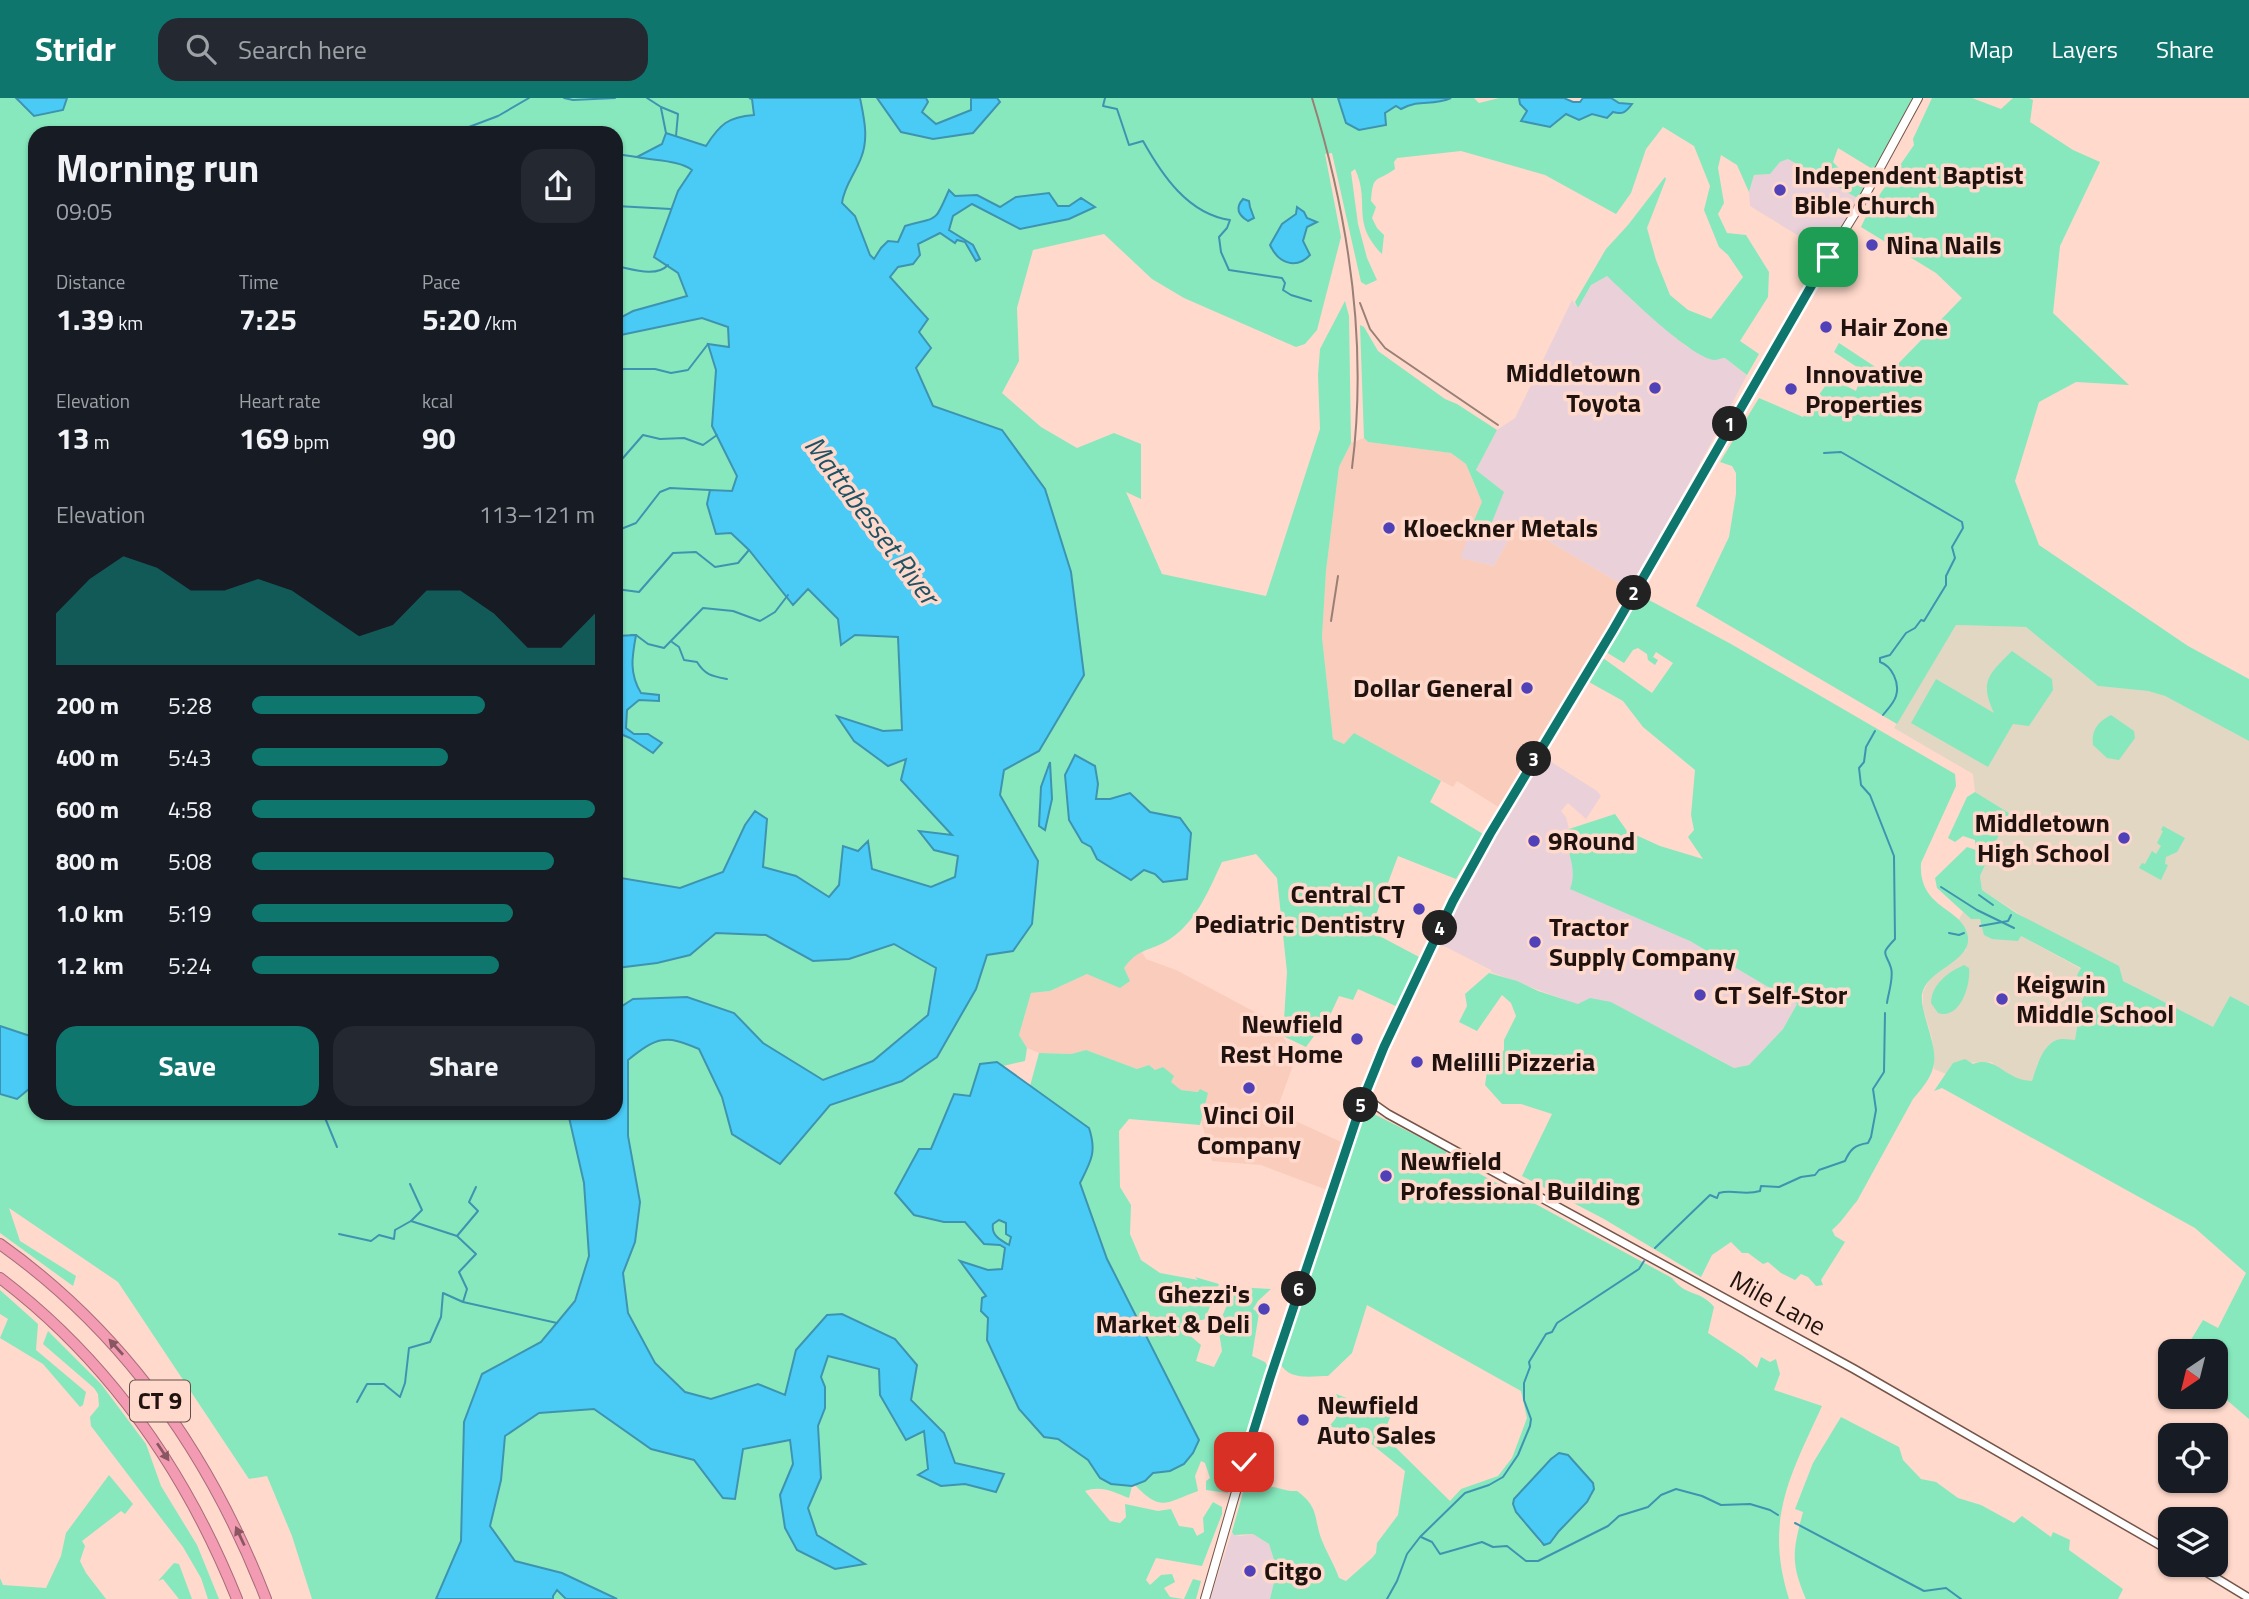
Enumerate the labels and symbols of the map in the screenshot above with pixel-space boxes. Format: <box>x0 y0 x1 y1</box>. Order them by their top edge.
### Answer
place label: Independent Baptist Bible Church <box>1794 155 2023 224</box>
marker: Independent Baptist Bible Church <box>1772 182 1788 198</box>
place label: Nina Nails <box>1886 225 2001 264</box>
pin <box>1798 227 1858 287</box>
marker: Nina Nails <box>1864 237 1880 253</box>
place label: Hair Zone <box>1840 307 1948 346</box>
marker: Hair Zone <box>1818 319 1834 335</box>
place label: Middletown Toyota <box>1505 353 1641 422</box>
place label: Innovative Properties <box>1805 354 1923 423</box>
marker: Middletown Toyota <box>1647 380 1663 396</box>
marker: Innovative Properties <box>1783 381 1799 397</box>
pin: 1 <box>1712 406 1748 442</box>
water label: Mattabesset River <box>794 426 952 616</box>
place label: Kloeckner Metals <box>1403 508 1598 547</box>
marker: Kloeckner Metals <box>1381 520 1397 536</box>
pin: 2 <box>1616 575 1652 610</box>
place label: Dollar General <box>1353 668 1513 707</box>
marker: Dollar General <box>1519 680 1535 696</box>
pin: 3 <box>1516 742 1552 776</box>
place label: Middletown High School <box>1974 803 2110 872</box>
place label: 9Round <box>1548 821 1635 860</box>
marker: Middletown High School <box>2116 830 2132 846</box>
marker: 9Round <box>1526 833 1542 849</box>
place label: Central CT Pediatric Dentistry <box>1194 874 1405 943</box>
marker: Central CT Pediatric Dentistry <box>1411 901 1427 917</box>
place label: Tractor Supply Company <box>1549 907 1736 976</box>
pin: 4 <box>1422 910 1458 946</box>
marker: Tractor Supply Company <box>1527 934 1543 950</box>
place label: Keigwin Middle School <box>2016 964 2174 1033</box>
place label: CT Self-Stor <box>1714 975 1848 1014</box>
marker: CT Self-Stor <box>1692 987 1708 1003</box>
marker: Keigwin Middle School <box>1994 991 2010 1007</box>
place label: Newfield Rest Home <box>1220 1004 1343 1073</box>
marker: Newfield Rest Home <box>1349 1031 1365 1047</box>
place label: Melilli Pizzeria <box>1431 1042 1595 1081</box>
marker: Melilli Pizzeria <box>1409 1054 1425 1070</box>
marker: Vinci Oil Company <box>1241 1080 1257 1096</box>
pin: 5 <box>1344 1088 1378 1122</box>
place label: Vinci Oil Company <box>1197 1095 1301 1164</box>
place label: Newfield Professional Building <box>1400 1141 1640 1210</box>
marker: Newfield Professional Building <box>1378 1168 1394 1184</box>
street label: Mile Lane <box>1723 1260 1834 1345</box>
pin: 6 <box>1282 1272 1316 1306</box>
place label: Ghezzi's Market & Deli <box>1096 1274 1250 1343</box>
marker: Ghezzi's Market & Deli <box>1256 1301 1272 1317</box>
one-way arrow <box>108 1339 124 1356</box>
north arrow <box>2158 1339 2228 1409</box>
road number: CT 9 <box>130 1380 190 1422</box>
place label: Newfield Auto Sales <box>1317 1385 1436 1454</box>
marker: Newfield Auto Sales <box>1295 1412 1311 1428</box>
pin <box>1214 1432 1274 1492</box>
one-way arrow <box>156 1442 169 1462</box>
one-way arrow <box>234 1526 245 1546</box>
place label: Citgo <box>1264 1551 1322 1590</box>
marker: Citgo <box>1242 1563 1258 1579</box>

